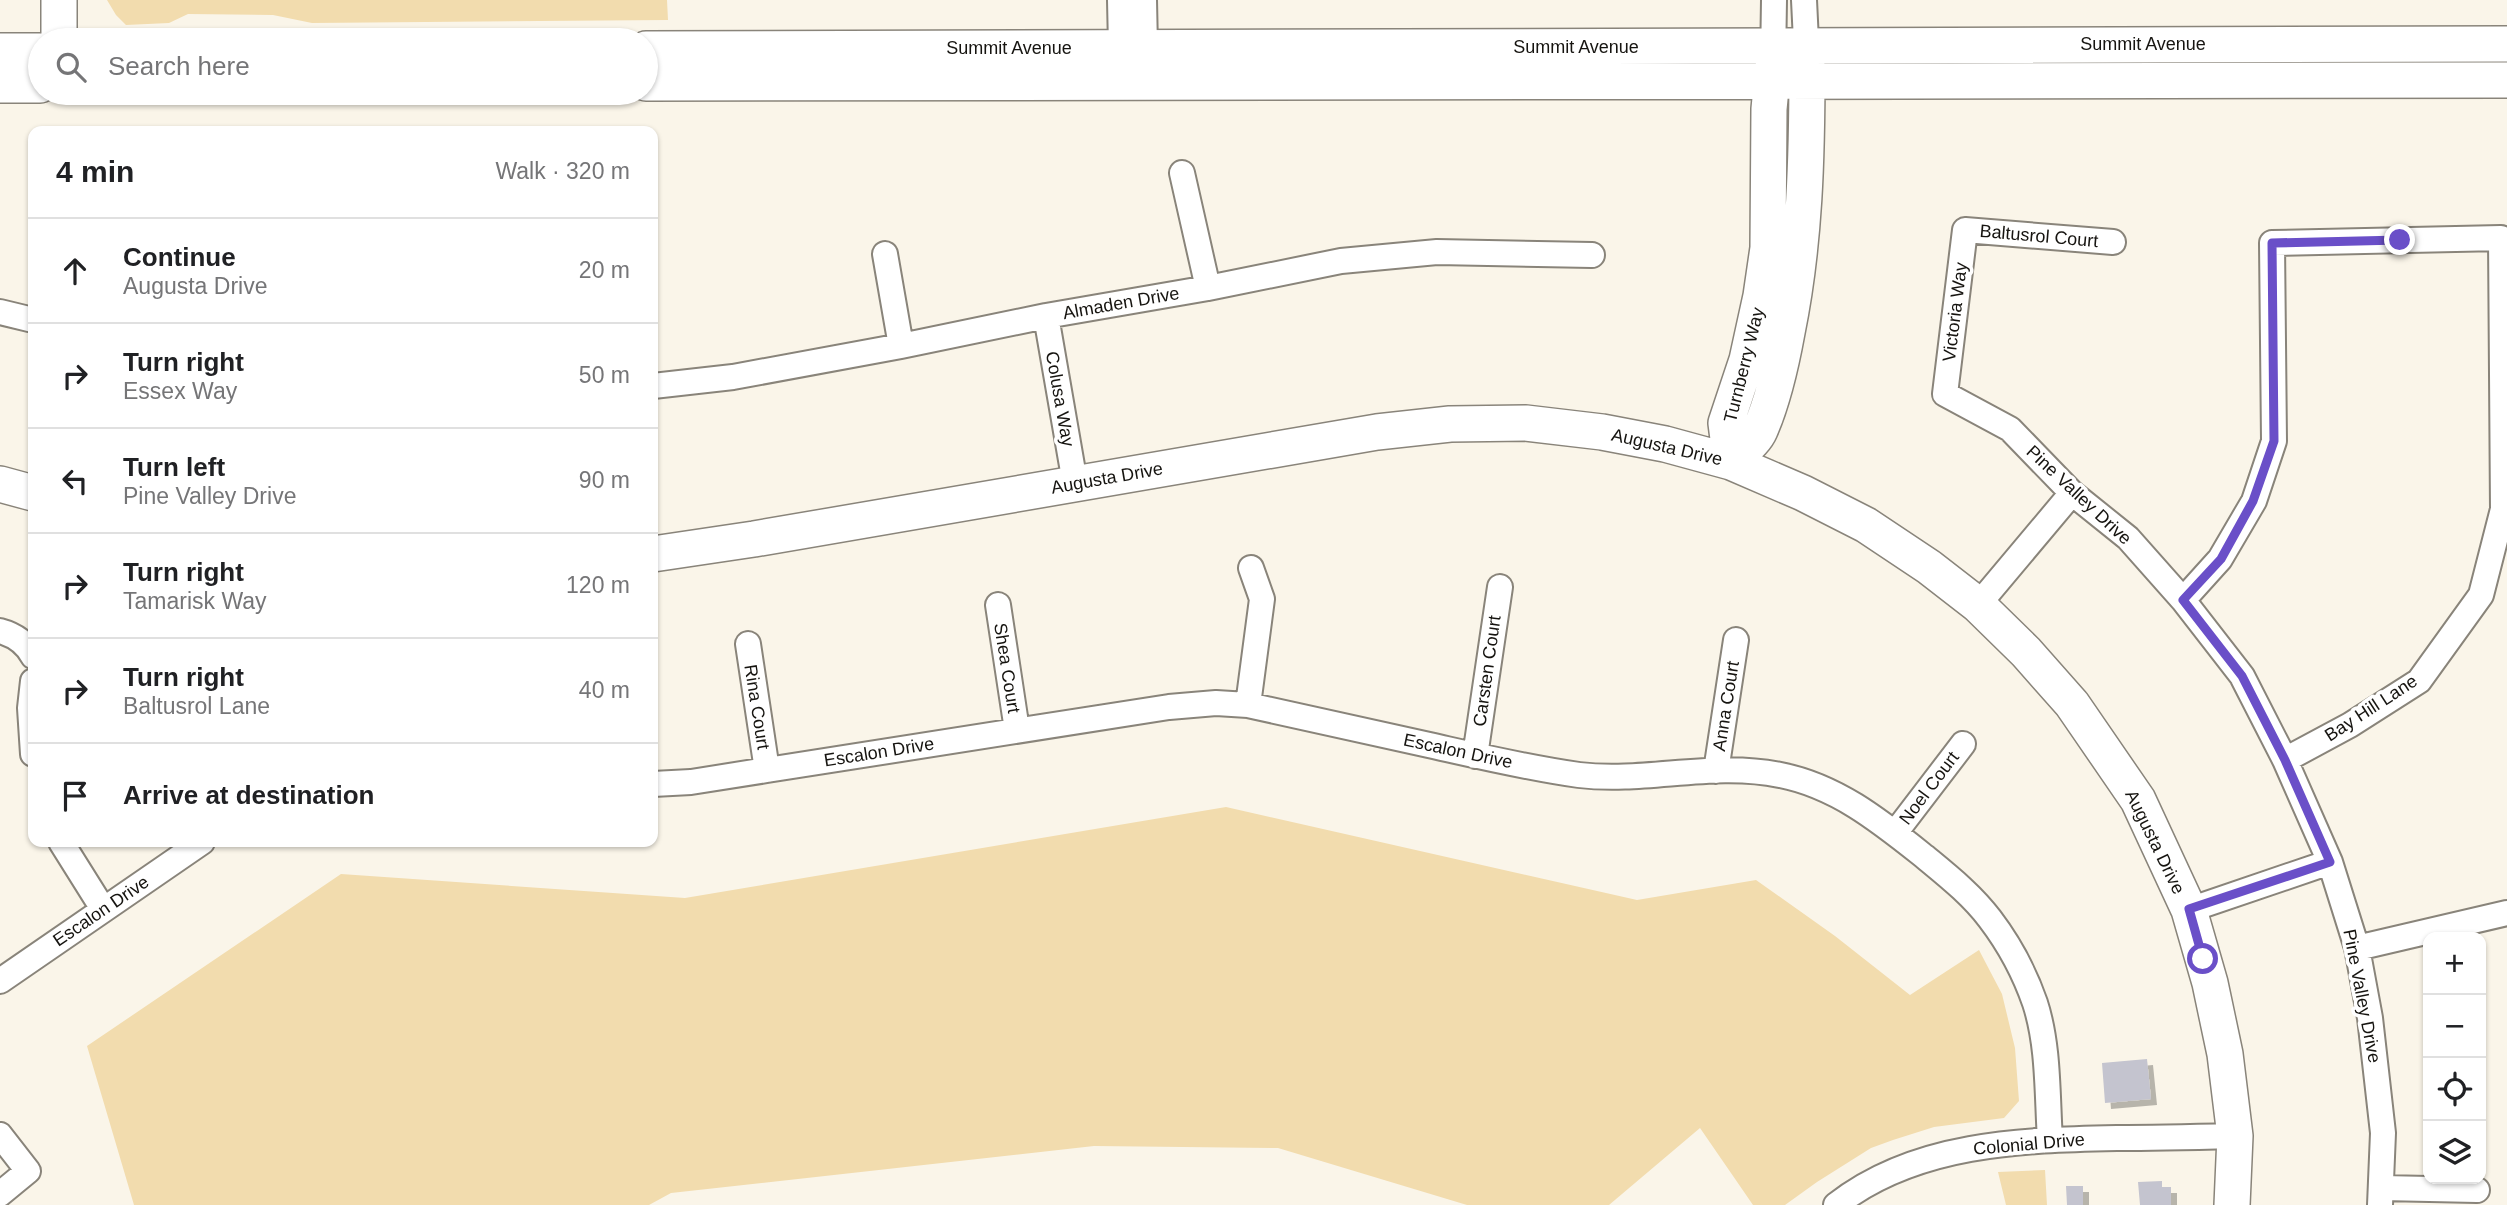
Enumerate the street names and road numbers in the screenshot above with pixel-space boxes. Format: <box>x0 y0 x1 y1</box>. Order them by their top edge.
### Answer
street label: Summit Avenue <box>2080 34 2206 54</box>
street label: Summit Avenue <box>1513 37 1639 57</box>
street label: Summit Avenue <box>946 38 1072 58</box>
street label: Baltusrol Court <box>1979 221 2099 251</box>
street label: Victoria Way <box>1939 261 1971 363</box>
street label: Almaden Drive <box>1061 283 1181 323</box>
street label: Turnberry Way <box>1720 305 1768 425</box>
street label: Colusa Way <box>1042 350 1078 448</box>
street label: Augusta Drive <box>1610 425 1724 469</box>
street label: Pine Valley Drive <box>2023 441 2135 549</box>
street label: Augusta Drive <box>1050 458 1164 498</box>
street label: Carsten Court <box>1469 614 1505 728</box>
street label: Shea Court <box>990 621 1024 715</box>
street label: Anna Court <box>1709 659 1743 753</box>
street label: Rina Court <box>740 663 774 751</box>
street label: Bay Hill Lane <box>2321 671 2421 745</box>
street label: Escalon Drive <box>1402 730 1514 772</box>
street label: Escalon Drive <box>823 733 935 771</box>
street label: Noel Court <box>1895 748 1963 828</box>
street label: Augusta Drive <box>2121 787 2189 897</box>
street label: Escalon Drive <box>49 872 153 950</box>
street label: Pine Valley Drive <box>2339 927 2385 1065</box>
street label: Colonial Drive <box>1972 1129 2086 1159</box>

